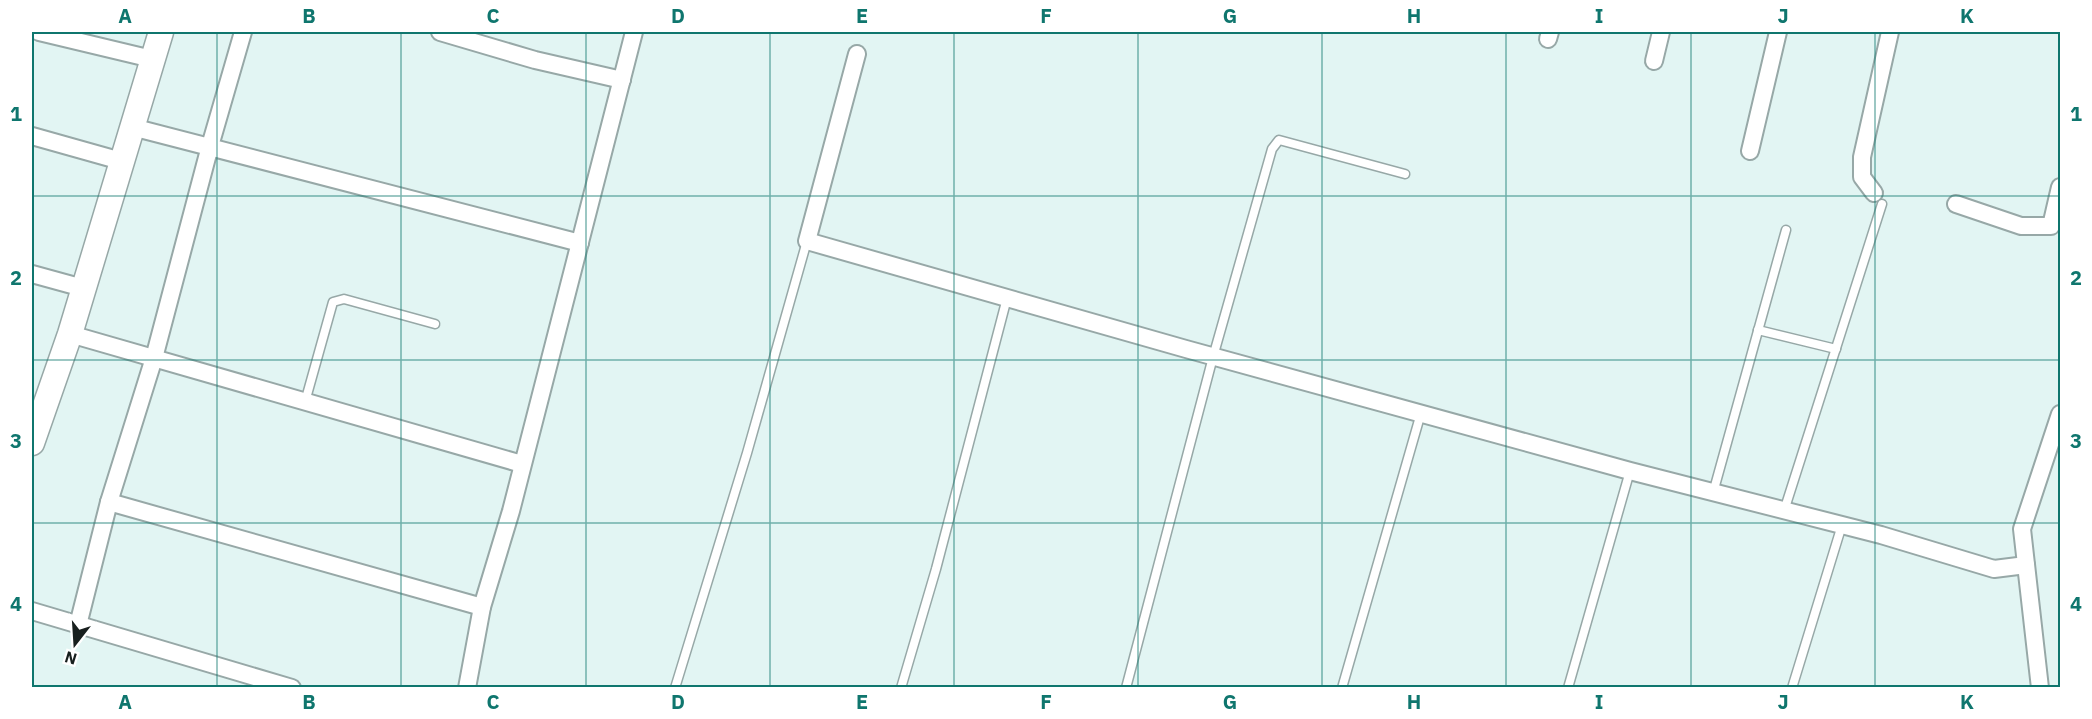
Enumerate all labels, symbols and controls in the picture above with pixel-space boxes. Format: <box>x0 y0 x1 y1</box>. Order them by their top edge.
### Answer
text: A <box>118 2 132 29</box>
text: B <box>302 2 316 29</box>
text: C <box>486 2 500 29</box>
text: D <box>671 2 685 29</box>
text: E <box>856 2 868 29</box>
text: F <box>1040 2 1052 29</box>
text: G <box>1223 2 1237 29</box>
text: H <box>1407 2 1421 29</box>
text: I <box>1595 2 1603 29</box>
text: J <box>1777 2 1789 29</box>
text: K <box>1960 2 1974 29</box>
text: 1 <box>10 100 22 127</box>
text: 1 <box>2070 100 2082 127</box>
text: 2 <box>10 264 22 291</box>
text: 2 <box>2070 264 2082 291</box>
text: 3 <box>10 427 22 454</box>
text: 3 <box>2070 427 2082 454</box>
text: 4 <box>10 590 22 617</box>
text: 4 <box>2070 590 2082 617</box>
north arrow <box>45 614 105 674</box>
text: N <box>62 647 79 670</box>
text: A <box>118 688 132 715</box>
text: B <box>302 688 316 715</box>
text: C <box>486 688 500 715</box>
text: D <box>671 688 685 715</box>
text: E <box>856 688 868 715</box>
text: F <box>1040 688 1052 715</box>
text: G <box>1223 688 1237 715</box>
text: H <box>1407 688 1421 715</box>
text: I <box>1595 688 1603 715</box>
text: J <box>1777 688 1789 715</box>
text: K <box>1960 688 1974 715</box>

